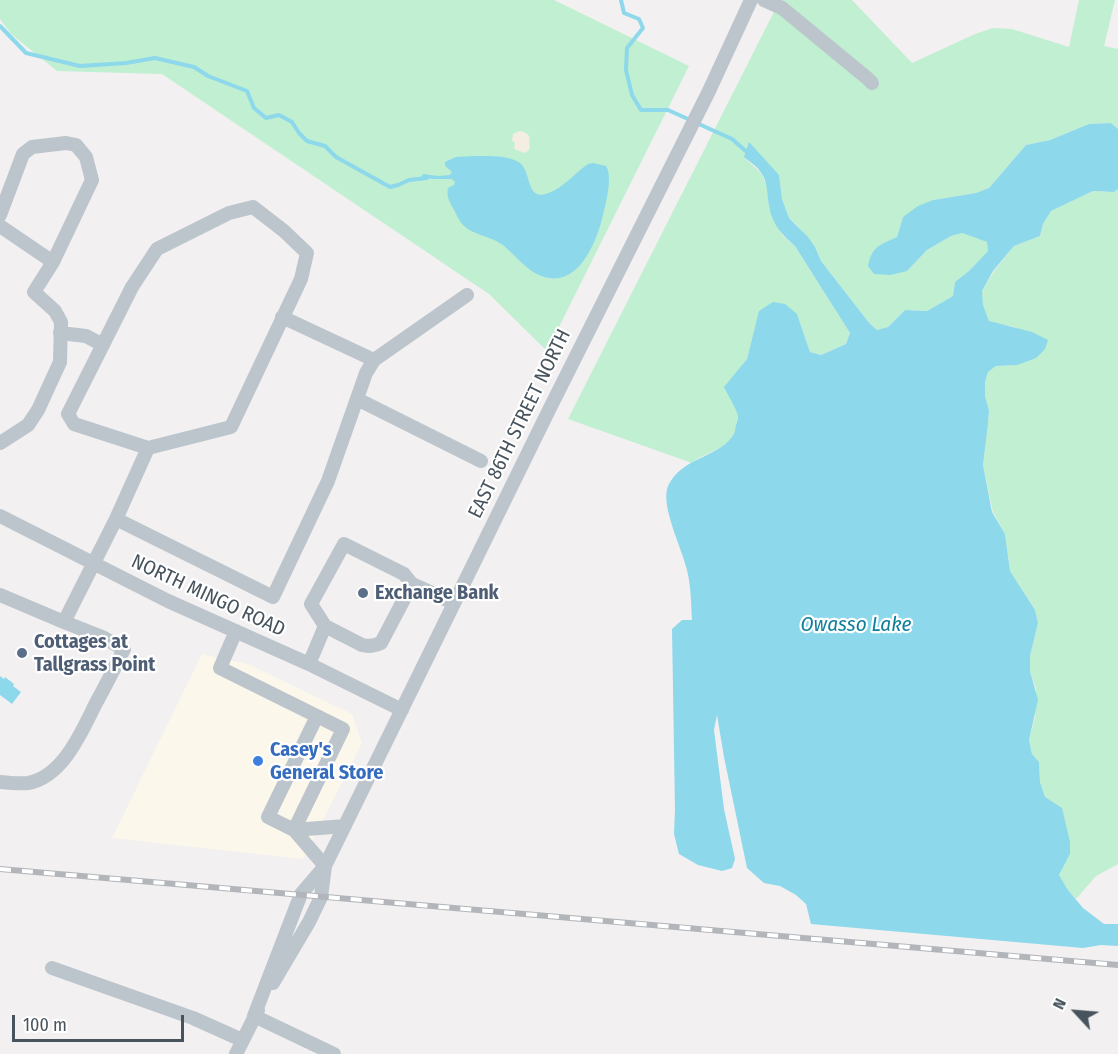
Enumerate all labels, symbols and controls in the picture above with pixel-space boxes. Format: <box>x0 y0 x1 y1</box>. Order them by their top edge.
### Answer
street label: EAST 86TH STREET NORTH <box>464 326 576 522</box>
street label: NORTH MINGO ROAD <box>127 550 289 642</box>
place label: Exchange Bank <box>375 581 499 605</box>
marker: Exchange Bank <box>356 586 370 600</box>
water label: Owasso Lake <box>800 612 912 638</box>
place label: Cottages at Tallgrass Point <box>34 630 155 677</box>
marker: Cottages at Tallgrass Point <box>15 646 29 660</box>
place label: Casey's General Store <box>270 738 383 785</box>
marker: Casey's General Store <box>251 754 265 768</box>
north arrow <box>1046 982 1106 1042</box>
text: N <box>1049 995 1070 1012</box>
scale bar <box>15 1003 188 1041</box>
text: 100 m <box>23 1014 67 1036</box>

